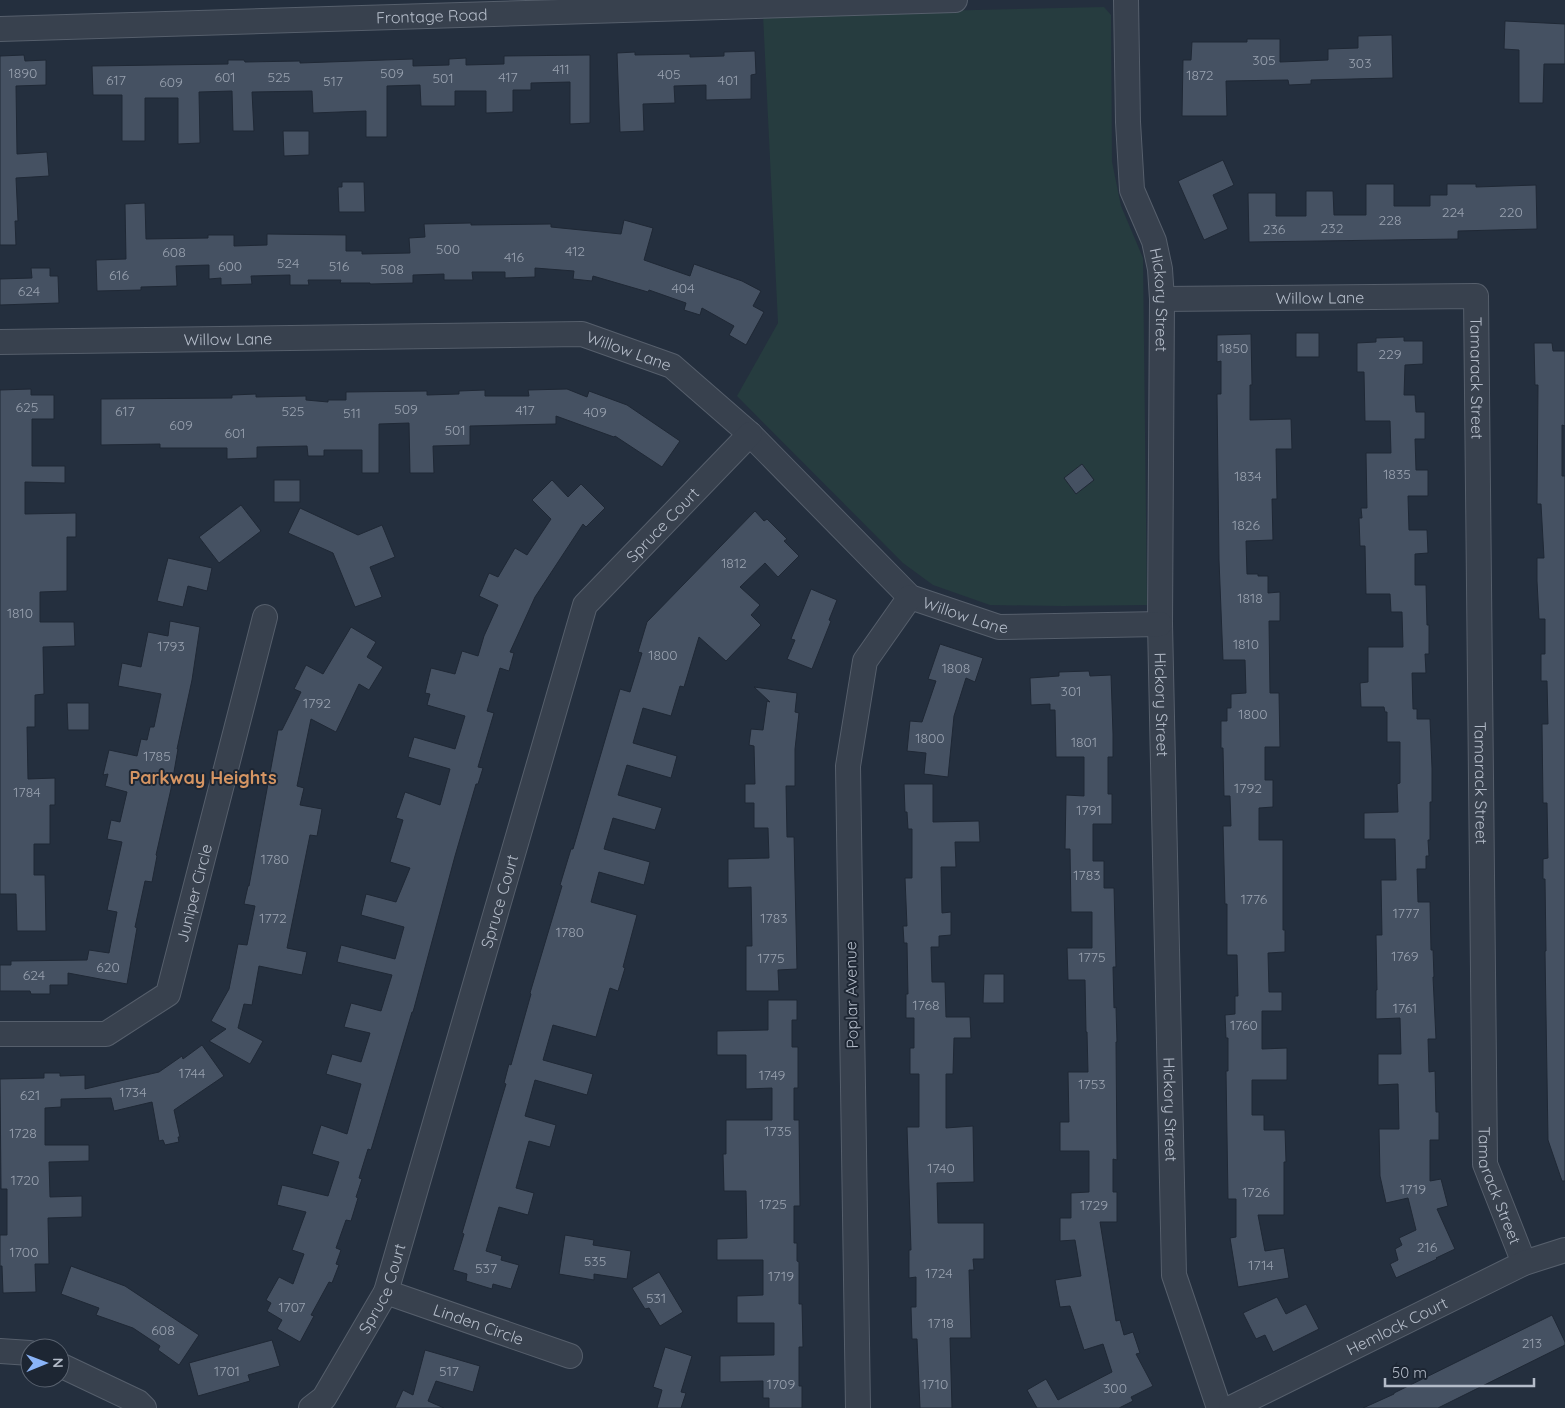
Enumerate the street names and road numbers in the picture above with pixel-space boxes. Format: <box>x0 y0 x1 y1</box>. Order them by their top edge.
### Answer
street label: Frontage Road <box>376 4 488 28</box>
street label: Hickory Street <box>1146 246 1172 352</box>
street label: Willow Lane <box>1276 287 1364 308</box>
street label: Tamarack Street <box>1466 316 1487 439</box>
street label: Willow Lane <box>584 326 674 375</box>
street label: Willow Lane <box>183 328 272 349</box>
street label: Spruce Court <box>622 483 703 566</box>
street label: Willow Lane <box>920 592 1008 637</box>
street label: Hickory Street <box>1151 652 1173 757</box>
street label: Tamarack Street <box>1470 721 1492 844</box>
street label: Juniper Circle <box>172 842 216 944</box>
street label: Spruce Court <box>476 852 522 950</box>
street label: Poplar Avenue <box>840 941 862 1049</box>
street label: Hickory Street <box>1159 1057 1182 1162</box>
street label: Tamarack Street <box>1475 1126 1526 1247</box>
street label: Spruce Court <box>354 1241 410 1337</box>
street label: Hemlock Court <box>1343 1292 1451 1359</box>
street label: Linden Circle <box>431 1299 526 1349</box>

